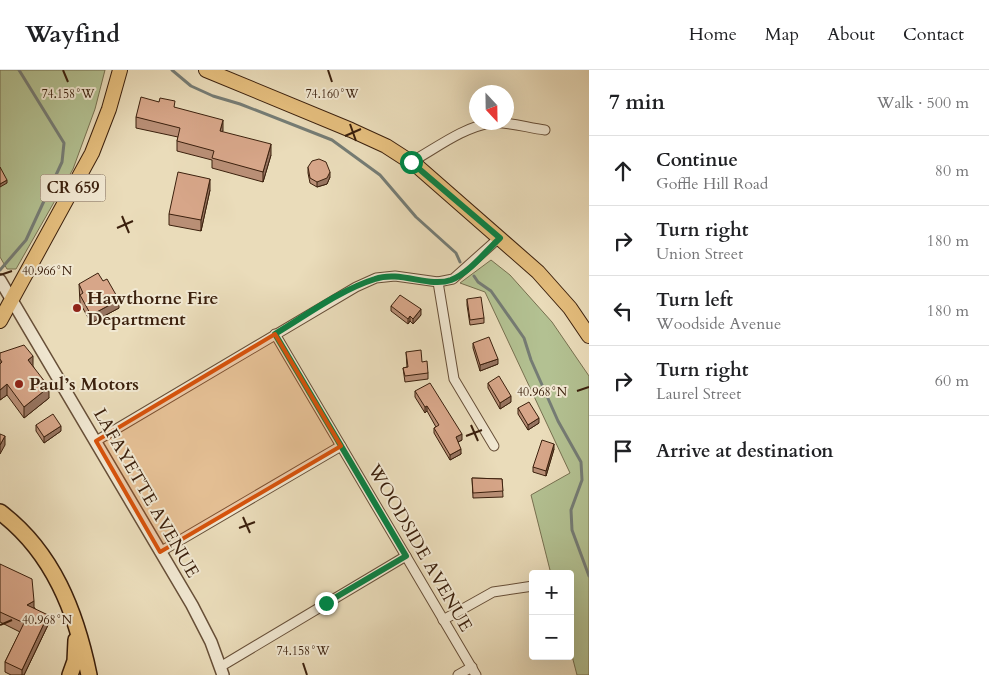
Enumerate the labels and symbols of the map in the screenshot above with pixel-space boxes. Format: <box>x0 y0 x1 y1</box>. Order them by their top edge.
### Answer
north arrow <box>469 85 514 130</box>
text: 74.158°W <box>41 86 95 102</box>
text: 74.160°W <box>305 86 359 102</box>
route start <box>400 151 423 174</box>
road number: CR 659 <box>40 175 106 202</box>
text: 40.966°N <box>22 263 73 279</box>
place label: Hawthorne Fire Department <box>87 286 218 332</box>
marker: Hawthorne Fire Department <box>71 302 83 314</box>
place label: Paul’s Motors <box>29 372 139 397</box>
marker: Paul’s Motors <box>13 378 25 390</box>
text: 40.968°N <box>517 384 568 400</box>
street label: LAFAYETTE AVENUE <box>87 404 205 582</box>
street label: WOODSIDE AVENUE <box>361 459 478 636</box>
route end <box>315 592 338 615</box>
text: 40.968°N <box>22 612 73 628</box>
text: 74.158°W <box>276 643 330 659</box>

